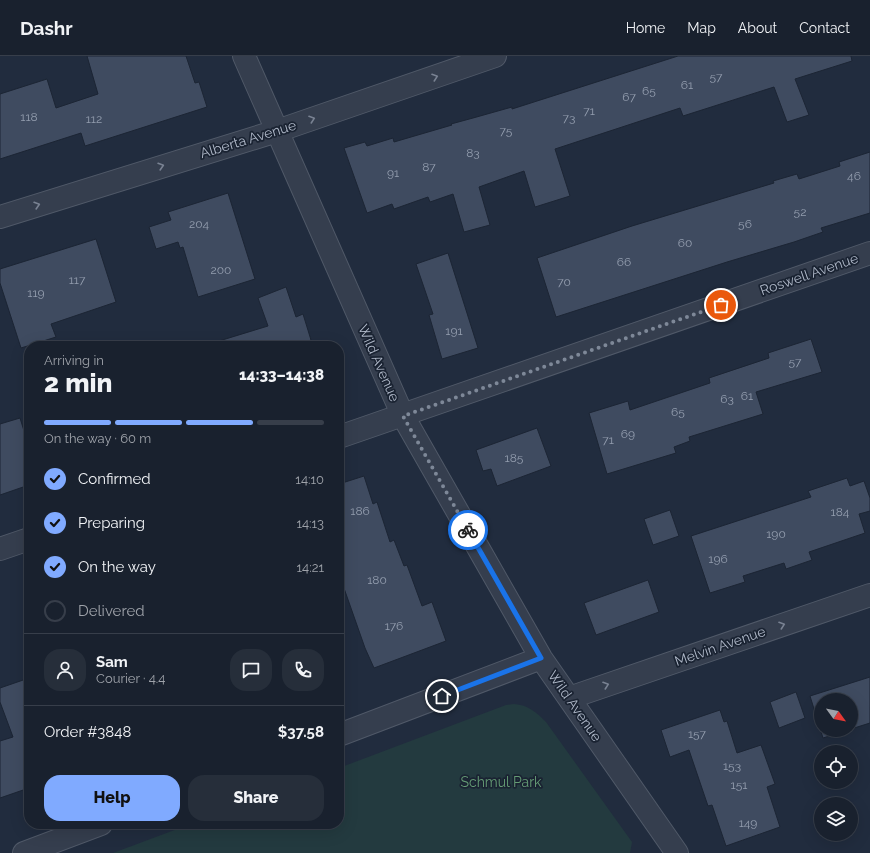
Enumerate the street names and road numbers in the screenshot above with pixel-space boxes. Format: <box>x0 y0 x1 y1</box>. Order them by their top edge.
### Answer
street label: Alberta Avenue <box>198 117 298 161</box>
street label: Roswell Avenue <box>758 250 860 298</box>
street label: Wild Avenue <box>355 322 403 404</box>
street label: Melvin Avenue <box>673 623 767 669</box>
street label: Wild Avenue <box>545 668 605 744</box>

